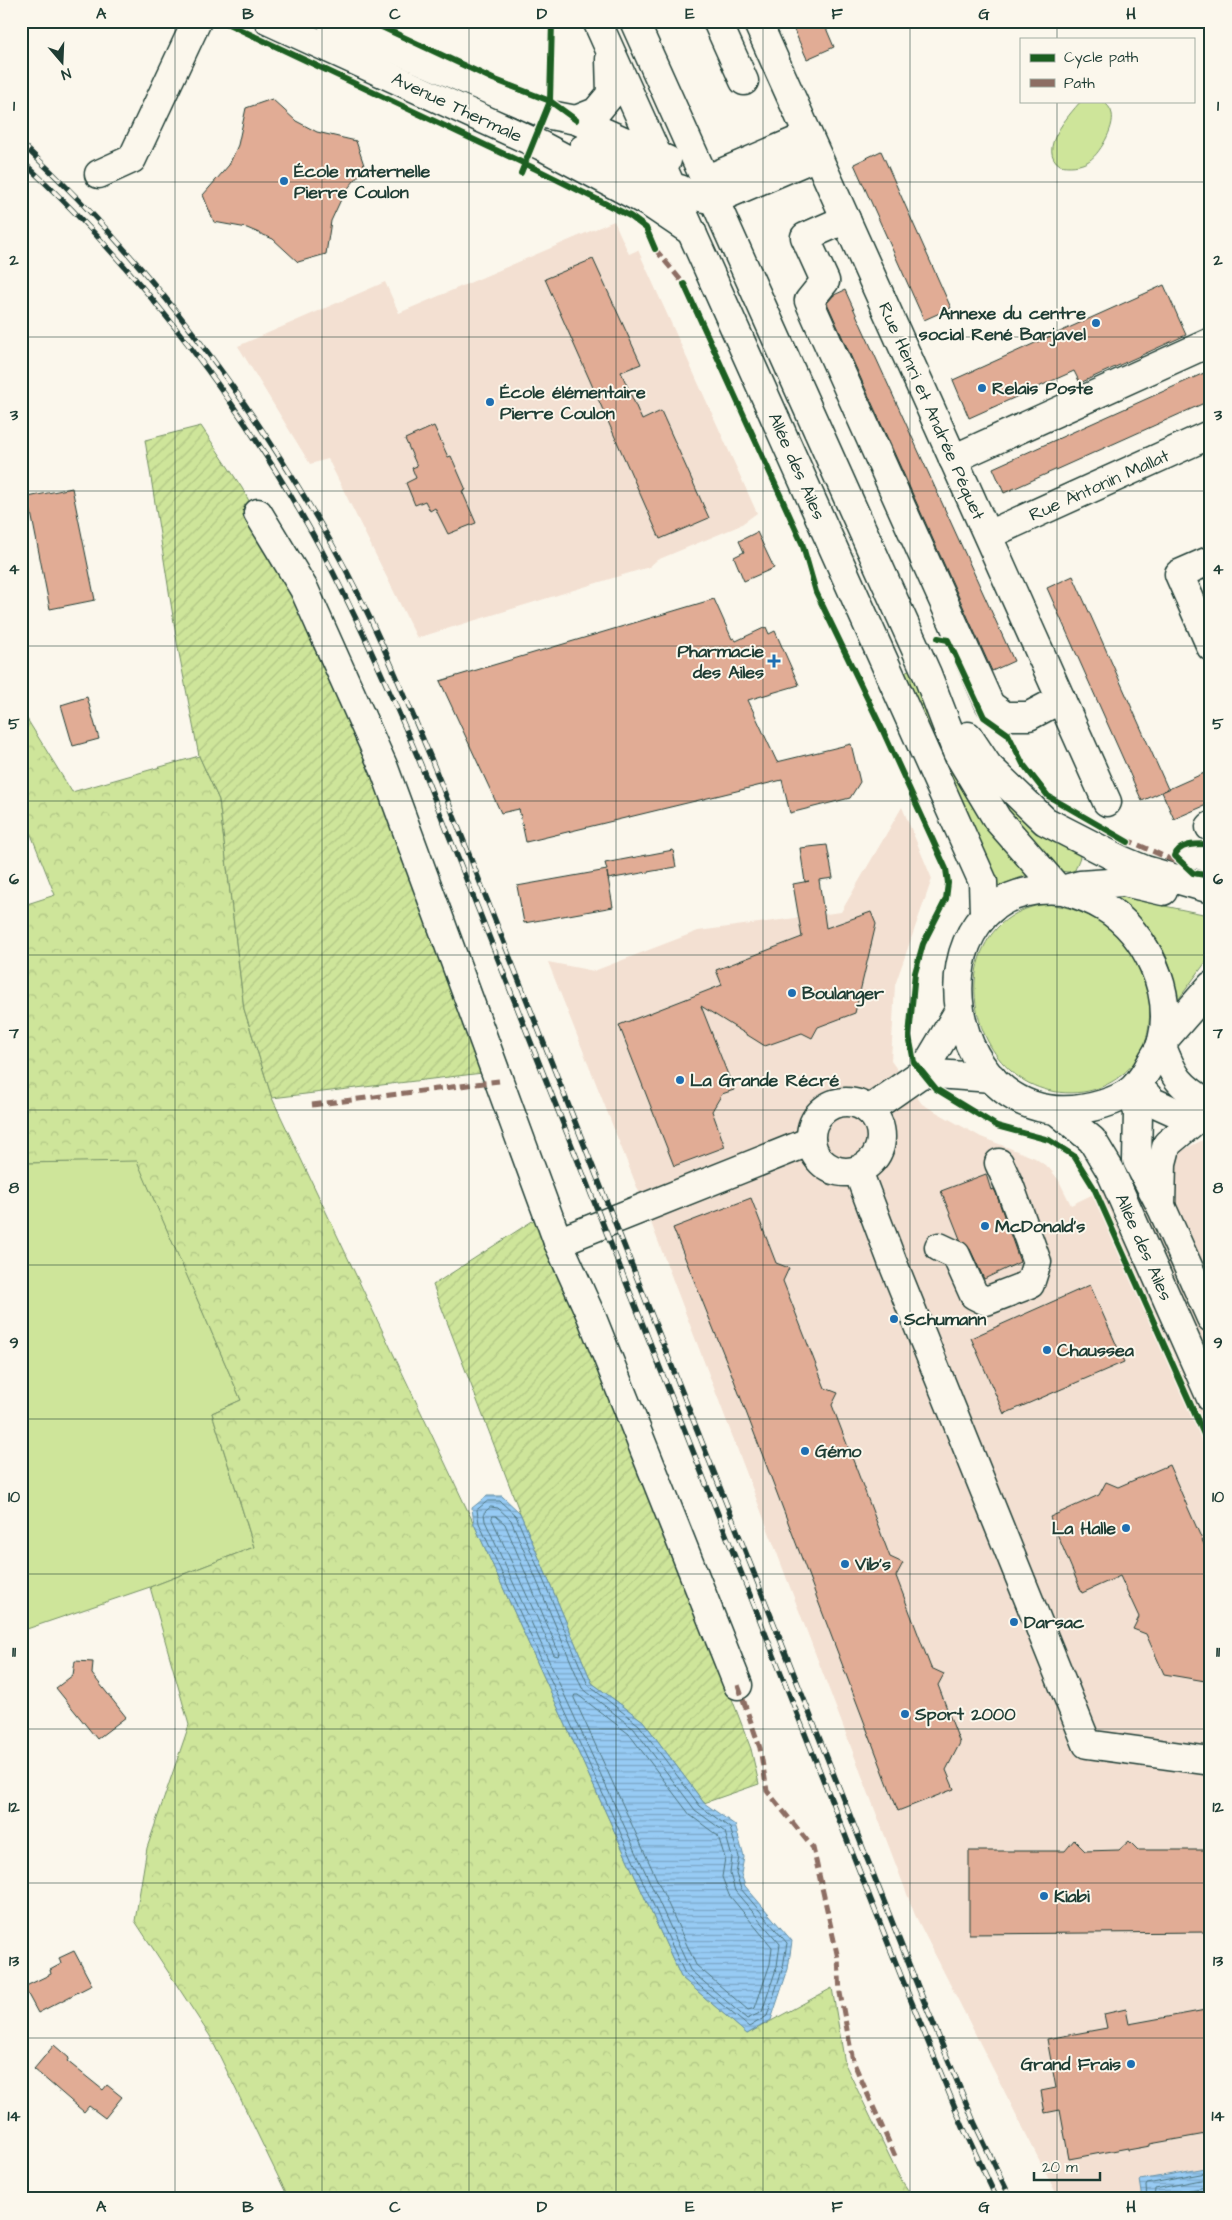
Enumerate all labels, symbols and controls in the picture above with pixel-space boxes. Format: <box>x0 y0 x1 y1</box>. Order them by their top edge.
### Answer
text: A <box>96 3 107 25</box>
text: B <box>242 3 254 25</box>
text: C <box>389 3 401 25</box>
text: D <box>537 3 548 25</box>
text: E <box>685 3 695 25</box>
text: F <box>831 3 843 25</box>
text: G <box>978 3 990 25</box>
text: H <box>1126 3 1136 25</box>
north arrow <box>38 38 88 88</box>
legend <box>1020 38 1194 102</box>
text: Cycle path <box>1064 47 1139 69</box>
text: N <box>58 62 73 84</box>
street label: Avenue Thermale <box>388 66 526 149</box>
text: Path <box>1064 73 1095 94</box>
text: 1 <box>13 95 16 117</box>
text: 1 <box>1217 95 1220 117</box>
place label: École maternelle Pierre Coulon <box>294 159 430 205</box>
marker: École maternelle Pierre Coulon <box>278 175 290 187</box>
text: 2 <box>8 249 19 271</box>
text: 2 <box>1212 249 1223 271</box>
street label: Rue Henri et Andrée Péquet <box>872 298 991 525</box>
place label: Annexe du centre social René Barjavel <box>919 301 1086 347</box>
marker: Annexe du centre social René Barjavel <box>1090 317 1102 329</box>
place label: Relais Poste <box>992 376 1093 401</box>
place label: École élémentaire Pierre Coulon <box>500 380 646 426</box>
marker: Relais Poste <box>976 382 988 394</box>
marker: École élémentaire Pierre Coulon <box>484 396 496 408</box>
text: 3 <box>9 404 19 426</box>
text: 3 <box>1213 404 1223 426</box>
street label: Allée des Ailes <box>762 409 831 524</box>
street label: Rue Antonin Mallat <box>1025 443 1174 528</box>
text: 4 <box>9 558 20 580</box>
text: 4 <box>1213 558 1224 580</box>
place label: Pharmacie des Ailes <box>677 639 764 685</box>
marker: Pharmacie des Ailes <box>768 655 780 667</box>
text: 5 <box>8 713 20 735</box>
text: 5 <box>1212 713 1224 735</box>
text: 6 <box>9 868 19 890</box>
text: 6 <box>1213 868 1223 890</box>
place label: Boulanger <box>802 981 884 1007</box>
marker: Boulanger <box>786 987 798 999</box>
text: 7 <box>8 1022 19 1044</box>
text: 7 <box>1212 1022 1223 1044</box>
place label: La Grande Récré <box>690 1068 839 1093</box>
marker: La Grande Récré <box>674 1074 686 1086</box>
text: 8 <box>9 1177 20 1199</box>
text: 8 <box>1213 1177 1224 1199</box>
street label: Allée des Ailes <box>1109 1190 1178 1305</box>
place label: McDonald's <box>995 1214 1085 1239</box>
marker: McDonald's <box>979 1220 991 1232</box>
place label: Schumann <box>903 1307 986 1332</box>
marker: Schumann <box>888 1313 900 1325</box>
text: 9 <box>9 1332 19 1354</box>
text: 9 <box>1213 1332 1223 1354</box>
place label: Chaussea <box>1057 1338 1135 1363</box>
marker: Chaussea <box>1041 1344 1053 1356</box>
place label: Gémo <box>815 1439 862 1464</box>
marker: Gémo <box>799 1445 811 1457</box>
text: 10 <box>8 1486 20 1508</box>
text: 10 <box>1212 1486 1224 1508</box>
place label: La Halle <box>1052 1516 1116 1541</box>
marker: La Halle <box>1120 1522 1132 1534</box>
place label: Vib's <box>854 1552 891 1577</box>
marker: Vib's <box>839 1558 851 1570</box>
place label: Darsac <box>1024 1610 1085 1635</box>
marker: Darsac <box>1008 1616 1020 1628</box>
text: 11 <box>12 1641 17 1663</box>
text: 11 <box>1216 1641 1221 1663</box>
place label: Sport 2000 <box>914 1702 1016 1727</box>
marker: Sport 2000 <box>899 1708 911 1720</box>
text: 12 <box>8 1796 20 1818</box>
text: 12 <box>1212 1796 1224 1818</box>
place label: Kiabi <box>1054 1884 1090 1909</box>
marker: Kiabi <box>1038 1890 1050 1902</box>
text: 13 <box>9 1950 20 1972</box>
text: 13 <box>1213 1950 1224 1972</box>
place label: Grand Frais <box>1021 2052 1121 2077</box>
marker: Grand Frais <box>1125 2058 1137 2070</box>
text: 14 <box>8 2105 21 2127</box>
text: 14 <box>1212 2105 1225 2127</box>
scale bar <box>1034 2150 1101 2182</box>
text: 20 m <box>1042 2157 1078 2178</box>
text: A <box>96 2196 107 2218</box>
text: B <box>242 2196 254 2218</box>
text: C <box>389 2196 401 2218</box>
text: D <box>537 2196 548 2218</box>
text: E <box>685 2196 695 2218</box>
text: F <box>831 2196 843 2218</box>
text: G <box>978 2196 990 2218</box>
text: H <box>1126 2196 1136 2218</box>

